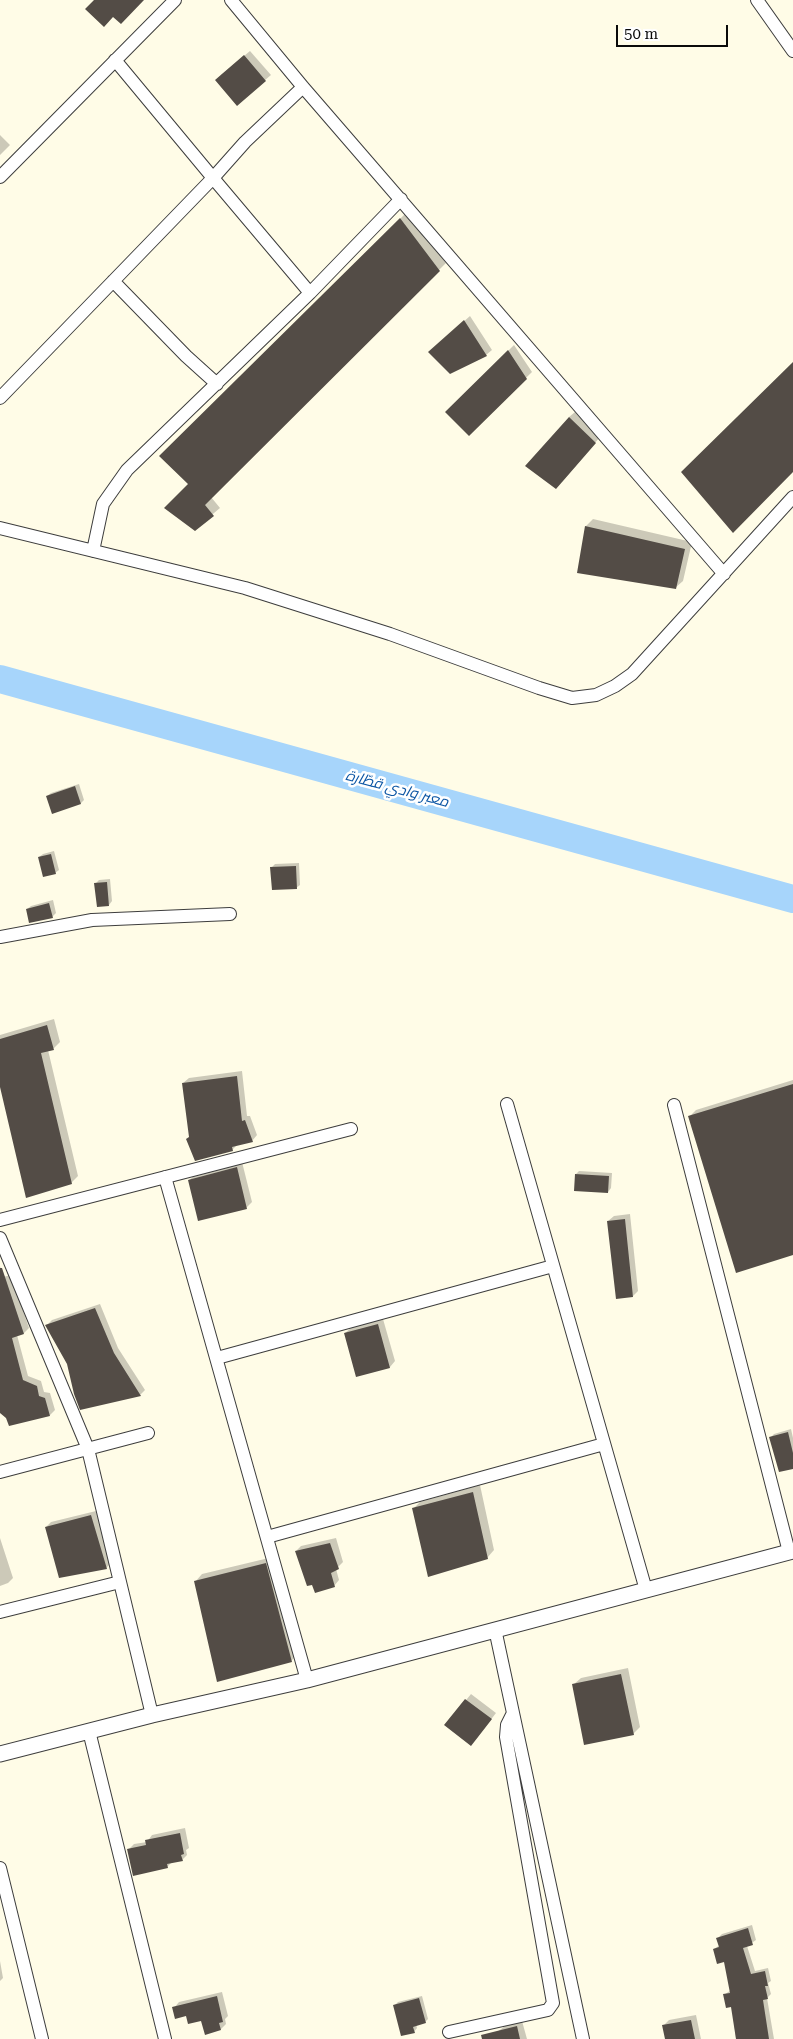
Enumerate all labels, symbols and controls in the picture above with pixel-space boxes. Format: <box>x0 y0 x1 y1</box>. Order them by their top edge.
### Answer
scale bar <box>618 15 730 47</box>
text: 50 m <box>624 25 658 43</box>
water label: معبر وادي قطّارة <box>343 767 451 811</box>

